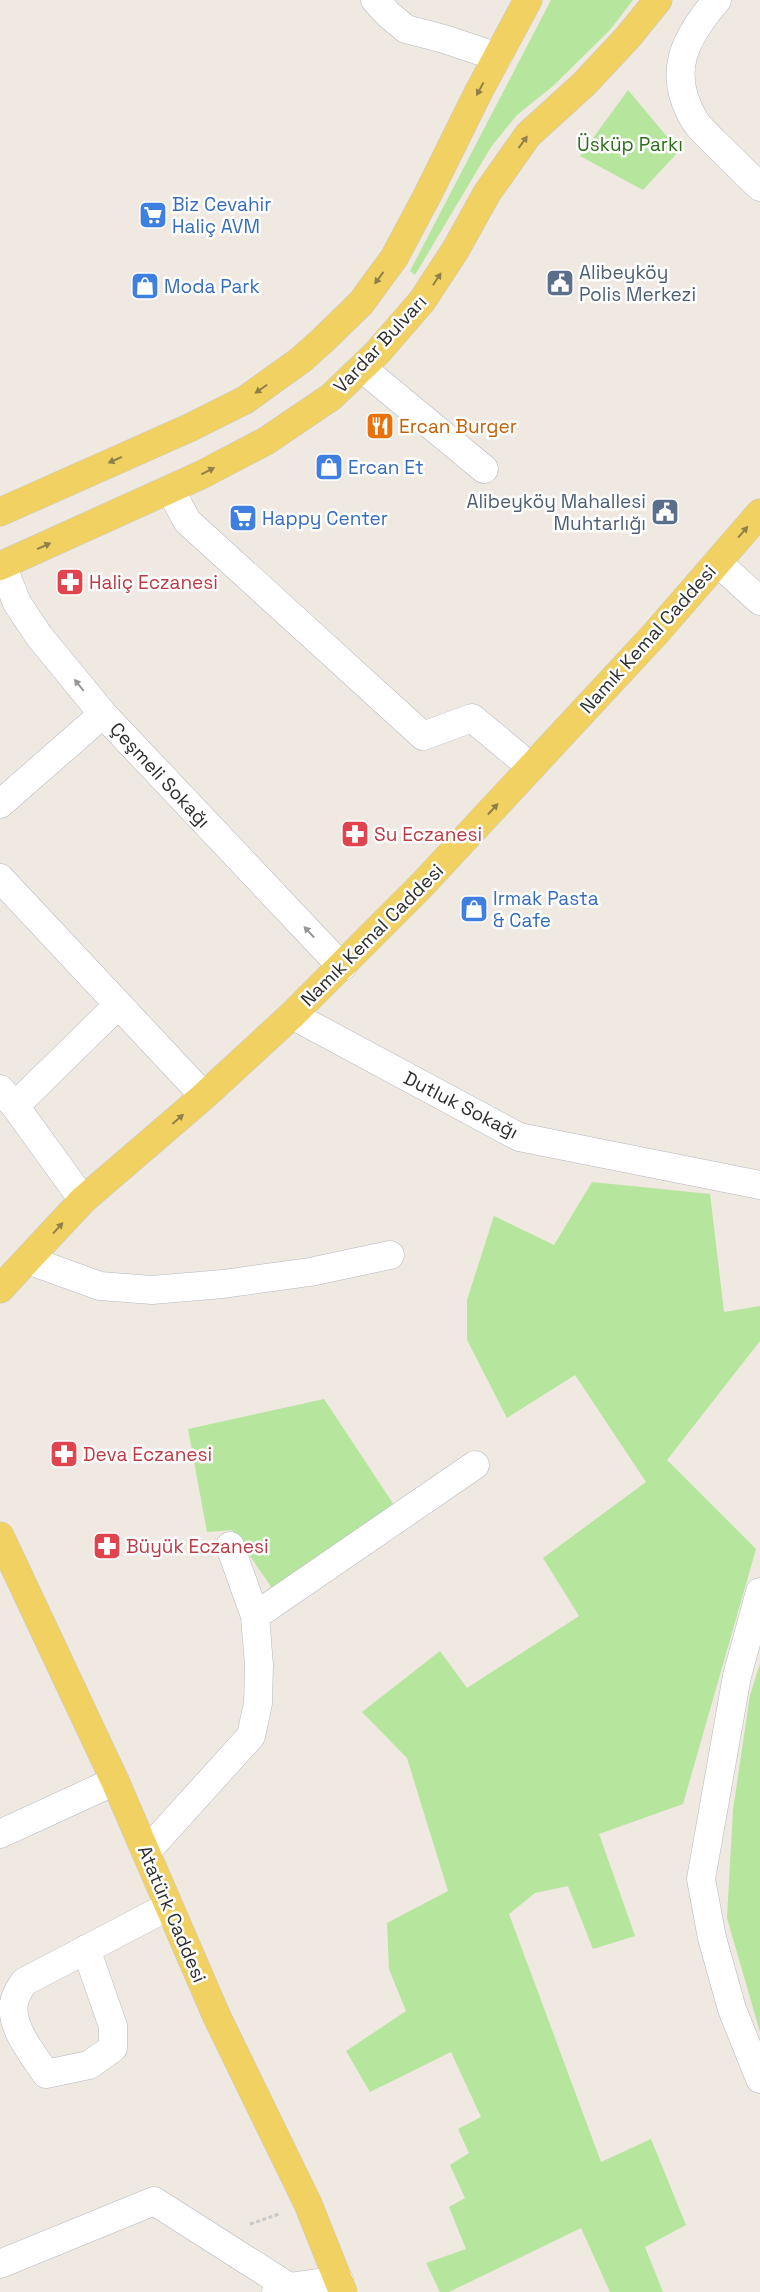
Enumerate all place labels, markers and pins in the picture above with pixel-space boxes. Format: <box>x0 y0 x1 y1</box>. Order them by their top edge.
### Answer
place label: Biz Cevahir Haliç AVM <box>172 192 271 239</box>
supermarket icon: Biz Cevahir Haliç AVM <box>138 200 168 230</box>
place label: Alibeyköy Polis Merkezi <box>579 260 696 307</box>
public building icon: Alibeyköy Polis Merkezi <box>545 268 575 298</box>
shop icon: Moda Park <box>130 271 160 301</box>
place label: Moda Park <box>164 274 260 299</box>
restaurant icon: Ercan Burger <box>365 411 395 441</box>
place label: Ercan Burger <box>399 414 517 439</box>
shop icon: Ercan Et <box>314 452 344 482</box>
place label: Ercan Et <box>348 455 424 480</box>
place label: Alibeyköy Mahallesi Muhtarlığı <box>466 489 646 536</box>
public building icon: Alibeyköy Mahallesi Muhtarlığı <box>650 497 680 527</box>
supermarket icon: Happy Center <box>228 503 258 533</box>
place label: Happy Center <box>262 506 388 531</box>
pharmacy icon: Haliç Eczanesi <box>55 567 85 597</box>
place label: Haliç Eczanesi <box>89 570 218 595</box>
pharmacy icon: Su Eczanesi <box>340 819 370 849</box>
place label: Su Eczanesi <box>374 822 482 847</box>
place label: Irmak Pasta & Cafe <box>493 886 599 933</box>
shop icon: Irmak Pasta & Cafe <box>459 894 489 924</box>
pharmacy icon: Deva Eczanesi <box>49 1439 79 1469</box>
place label: Deva Eczanesi <box>83 1442 212 1467</box>
pharmacy icon: Büyük Eczanesi <box>92 1531 122 1561</box>
place label: Büyük Eczanesi <box>126 1534 269 1559</box>

